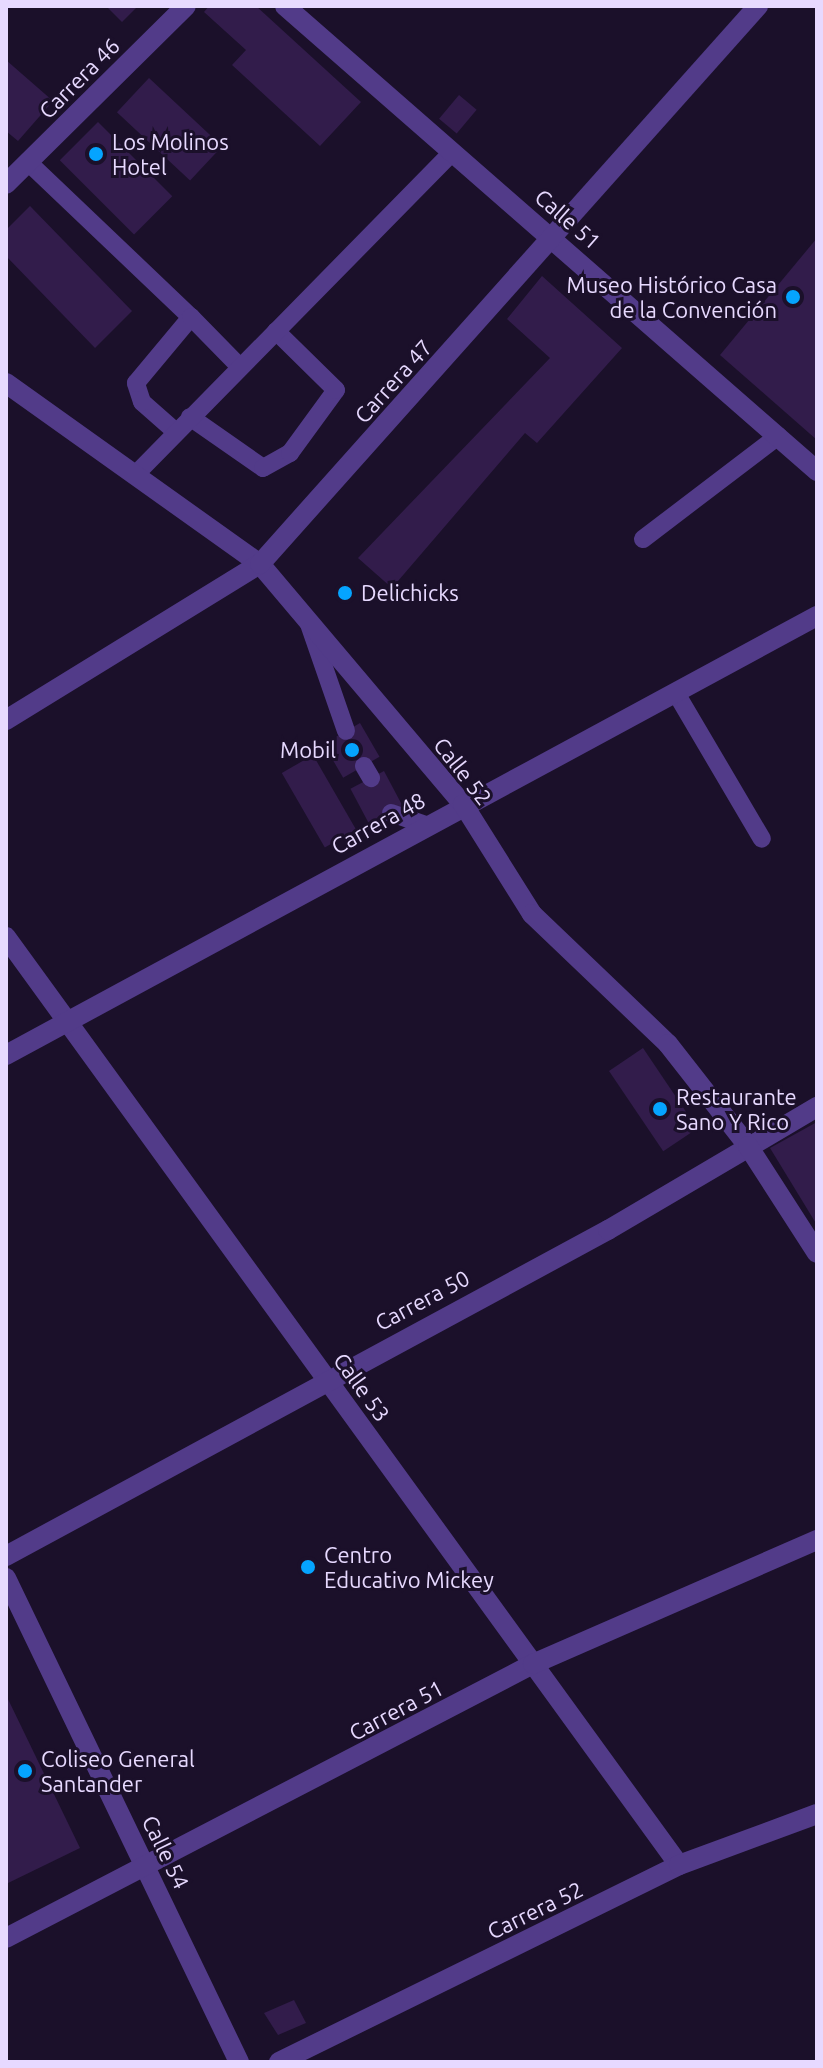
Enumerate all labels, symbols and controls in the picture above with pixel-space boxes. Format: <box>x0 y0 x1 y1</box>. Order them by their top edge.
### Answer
street label: Carrera 46 <box>33 32 125 124</box>
place label: Los Molinos Hotel <box>112 128 229 180</box>
marker: Los Molinos Hotel <box>87 145 105 163</box>
street label: Calle 51 <box>530 183 606 255</box>
place label: Museo Histórico Casa de la Convención <box>567 271 777 322</box>
marker: Museo Histórico Casa de la Convención <box>784 288 802 306</box>
street label: Carrera 47 <box>349 334 437 428</box>
place label: Delichicks <box>361 580 459 606</box>
marker: Delichicks <box>336 584 354 602</box>
street label: Calle 52 <box>428 732 498 810</box>
place label: Mobil <box>280 737 336 763</box>
marker: Mobil <box>343 741 361 759</box>
street label: Carrera 48 <box>327 786 429 860</box>
place label: Restaurante Sano Y Rico <box>676 1083 797 1134</box>
marker: Restaurante Sano Y Rico <box>651 1100 669 1118</box>
street label: Carrera 50 <box>370 1264 474 1336</box>
street label: Calle 53 <box>328 1348 396 1426</box>
place label: Centro Educativo Mickey <box>324 1541 494 1592</box>
marker: Centro Educativo Mickey <box>299 1558 317 1576</box>
street label: Carrera 51 <box>344 1674 448 1746</box>
place label: Coliseo General Santander <box>41 1745 195 1796</box>
marker: Coliseo General Santander <box>16 1762 34 1780</box>
street label: Calle 54 <box>137 1811 195 1893</box>
street label: Carrera 52 <box>483 1876 587 1944</box>

